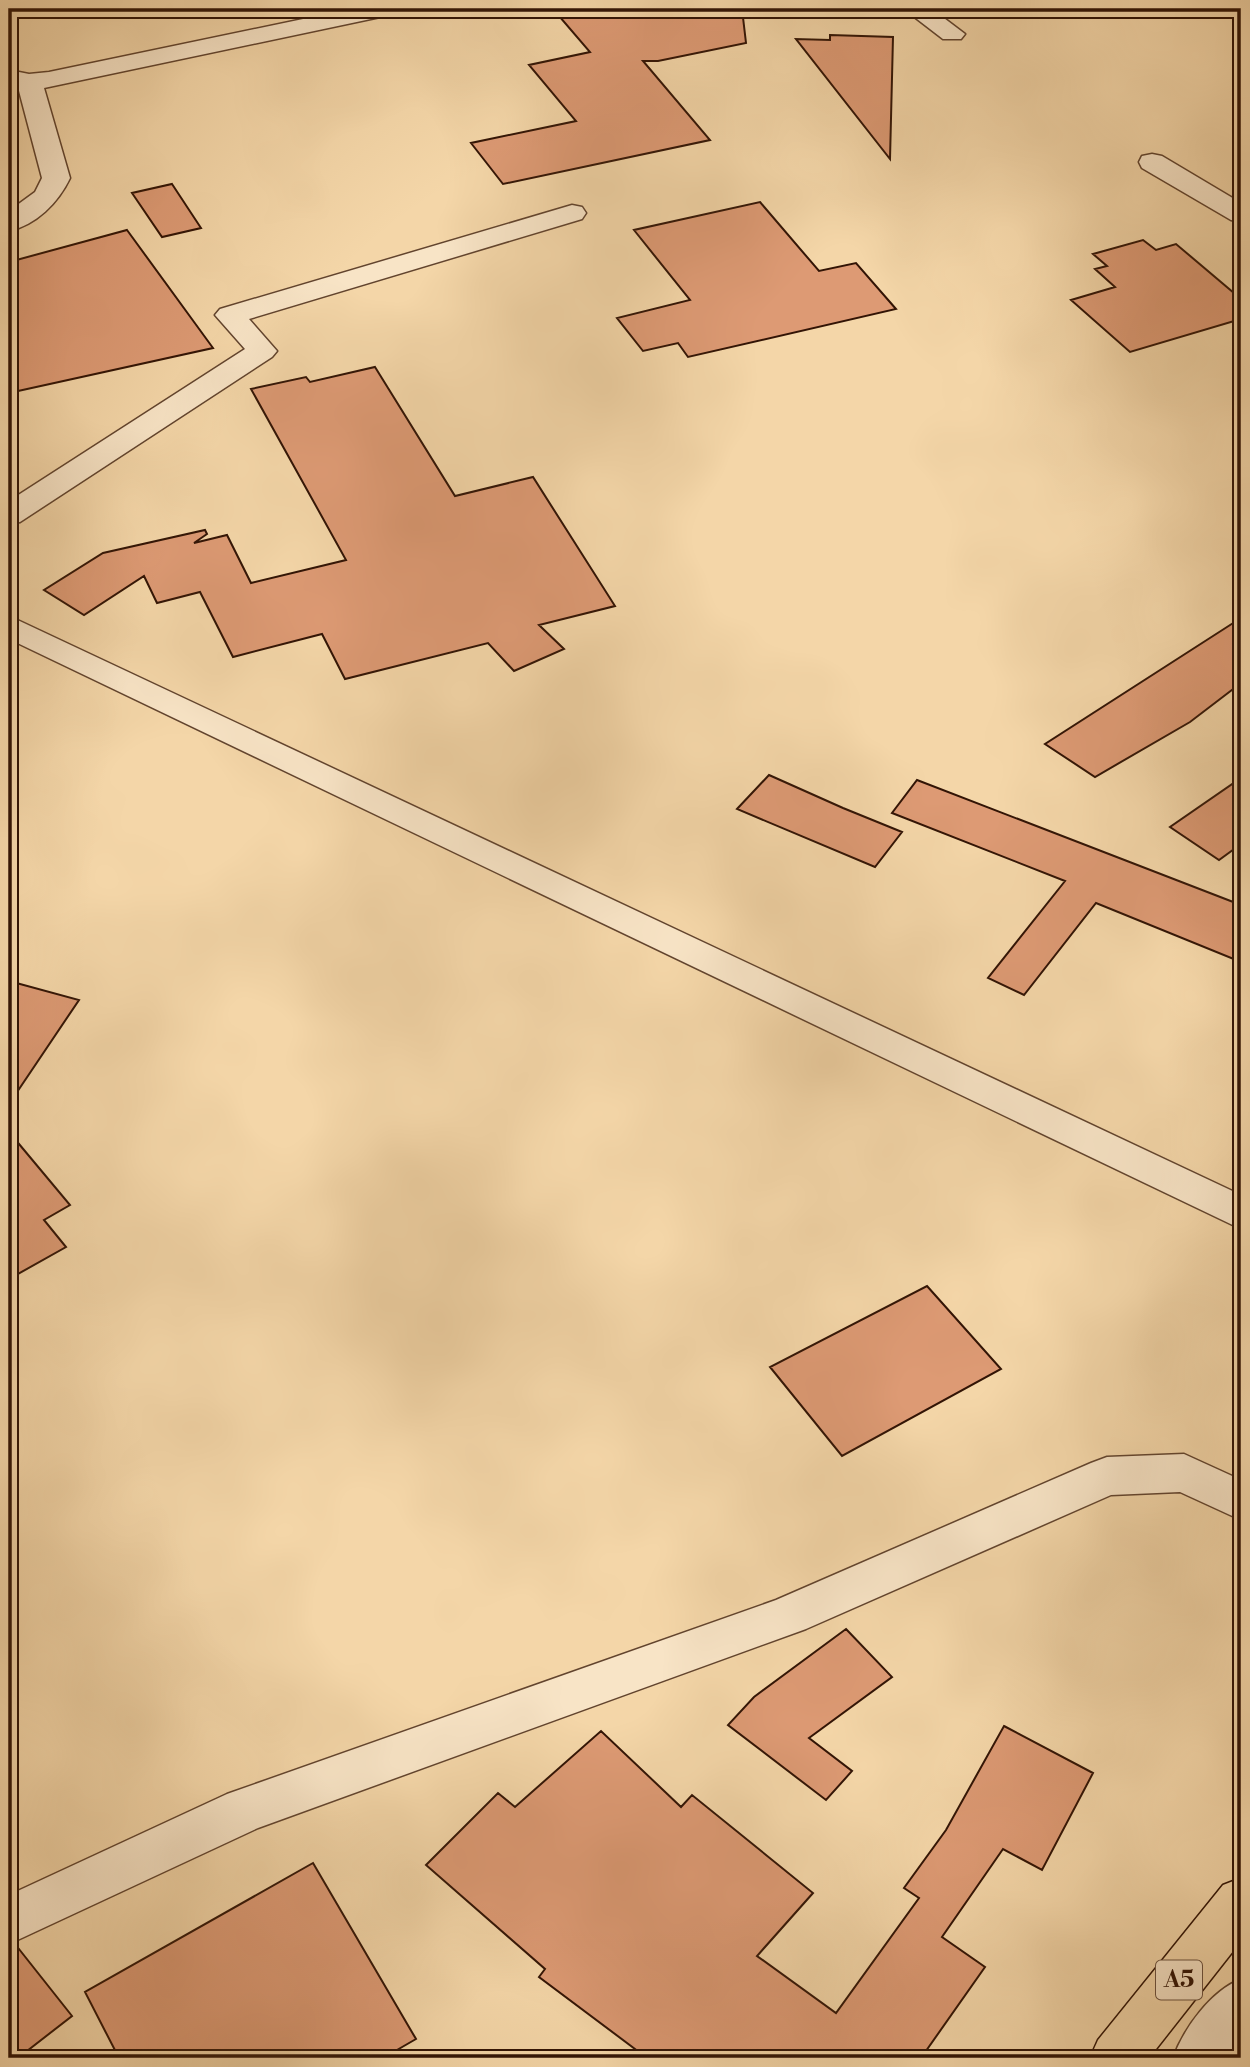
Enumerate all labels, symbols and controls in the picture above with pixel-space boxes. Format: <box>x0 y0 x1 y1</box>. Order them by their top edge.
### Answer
road number: A5 <box>1156 1960 1202 1999</box>

